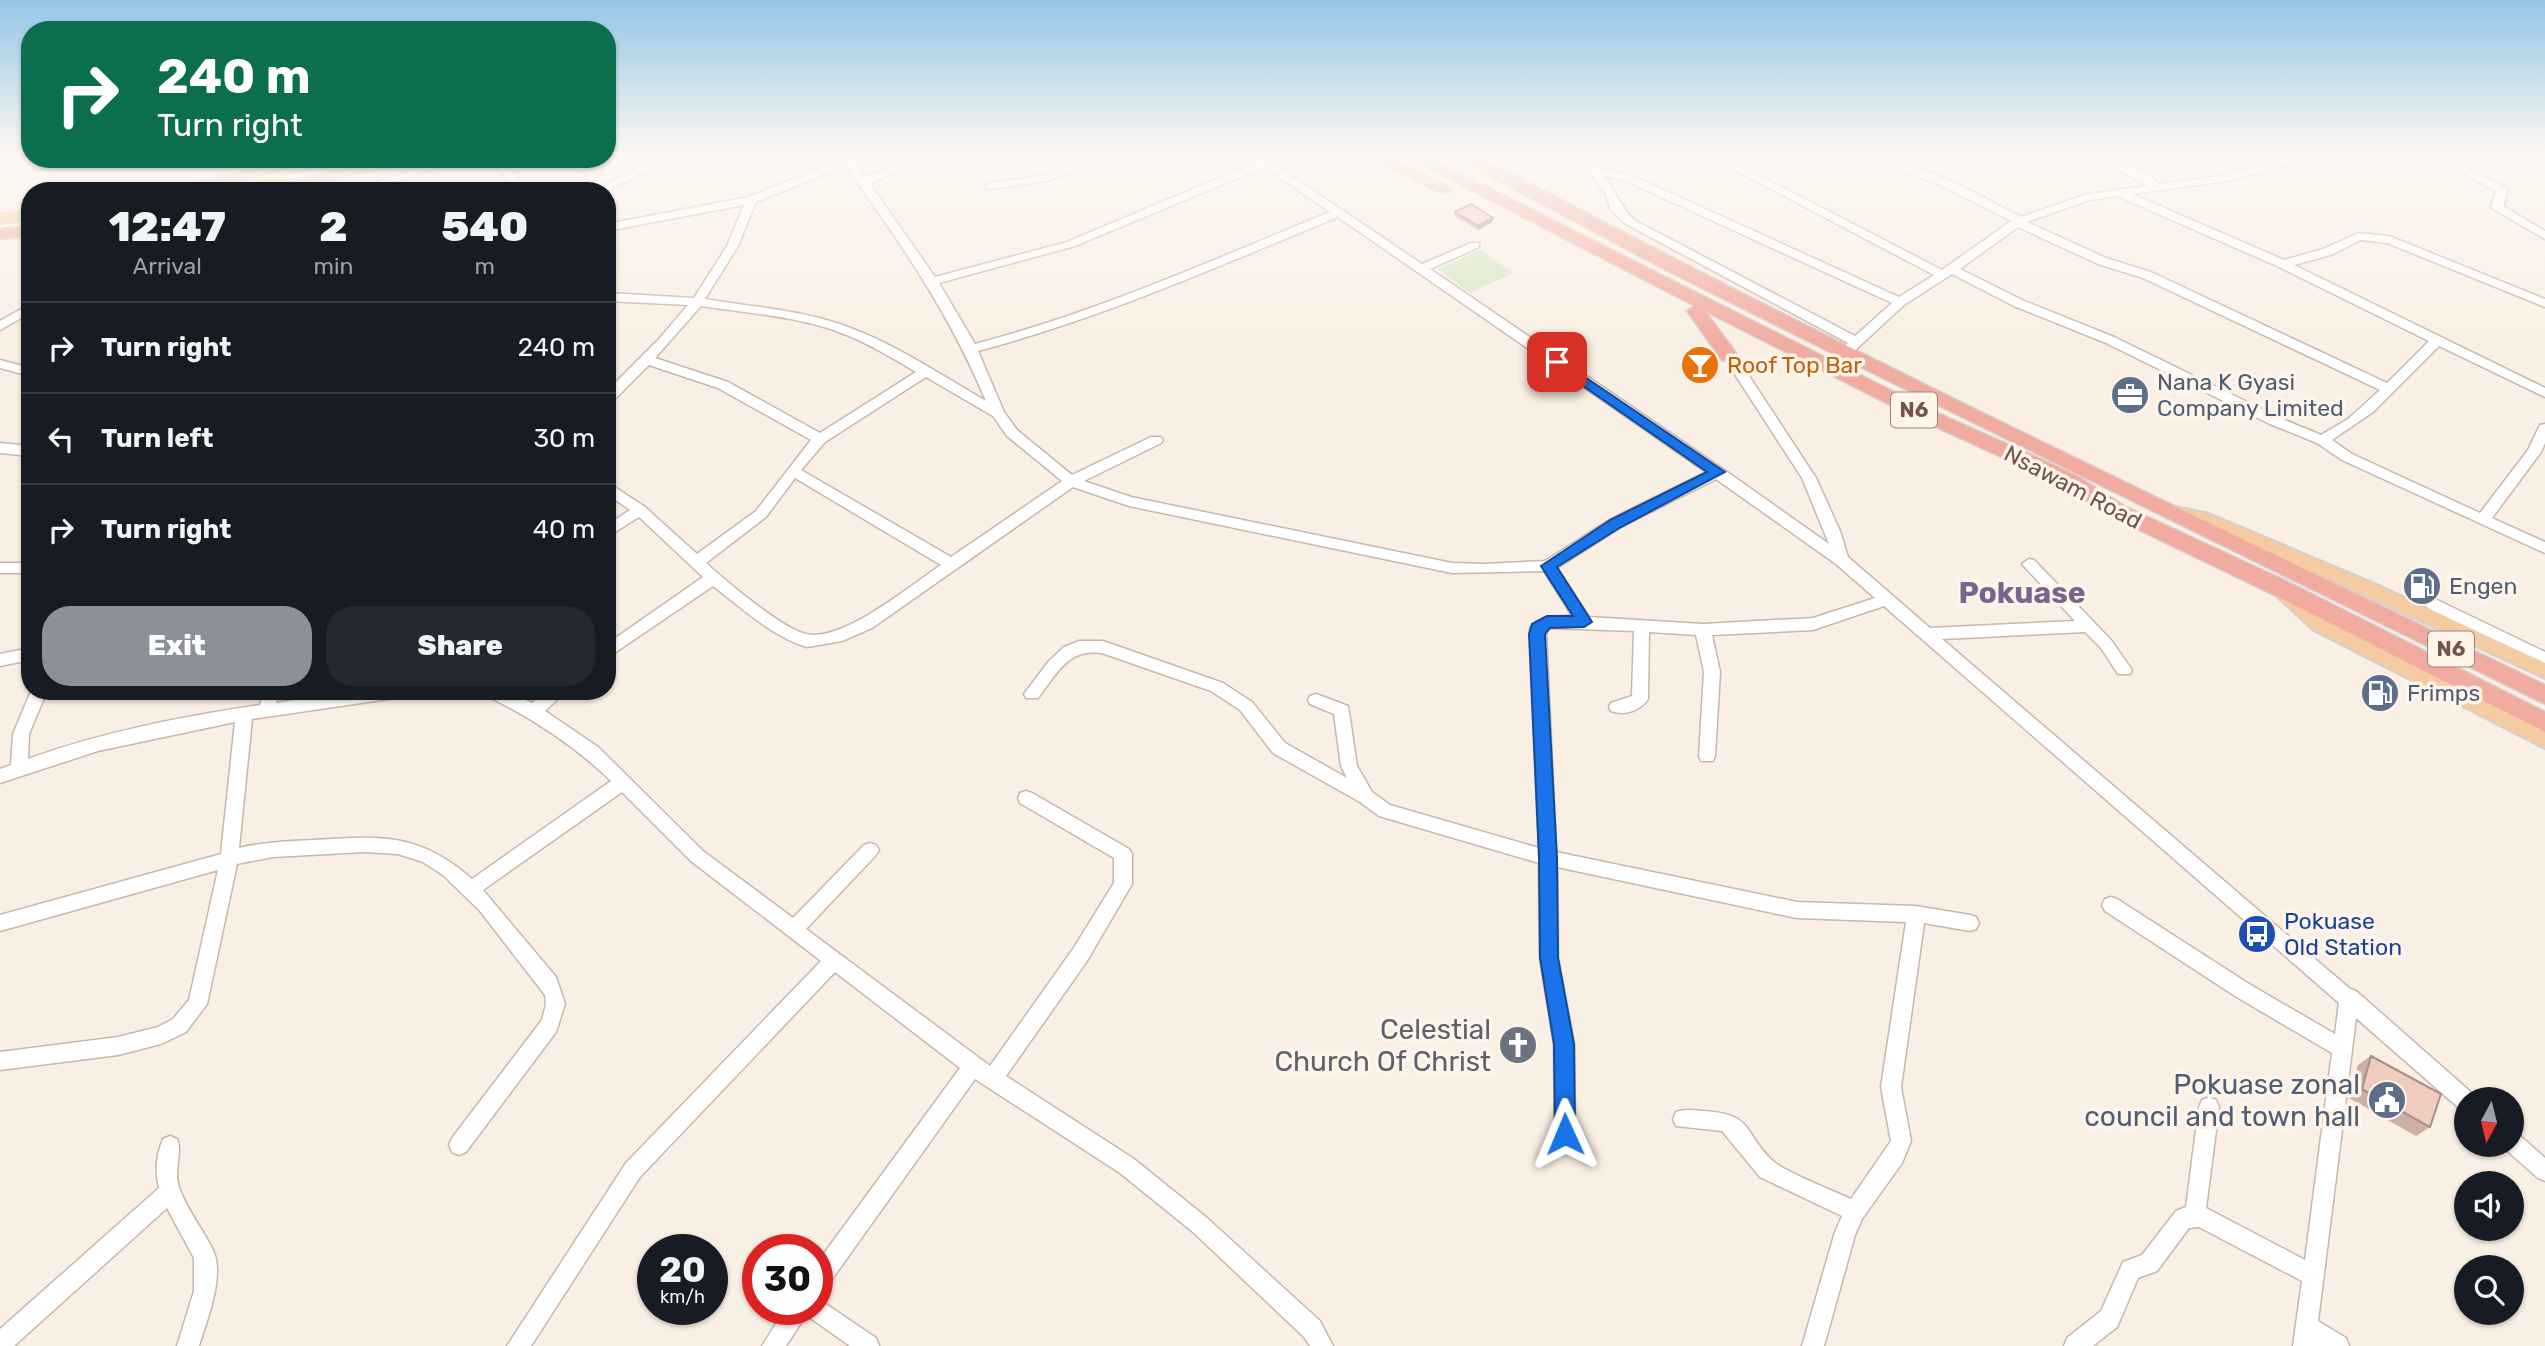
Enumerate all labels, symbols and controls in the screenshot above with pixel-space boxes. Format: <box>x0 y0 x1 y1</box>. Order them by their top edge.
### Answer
text: 240 m <box>157 47 311 105</box>
icon: right <box>42 49 133 140</box>
text: Turn right <box>157 106 302 144</box>
text: 12:47 <box>109 202 226 252</box>
text: 2 <box>319 202 348 252</box>
text: 540 <box>441 202 528 252</box>
text: Arrival <box>133 252 202 280</box>
text: min <box>314 252 354 280</box>
text: m <box>475 252 495 280</box>
icon: right <box>42 329 80 367</box>
text: Turn right <box>101 332 231 363</box>
text: 240 m <box>518 332 595 363</box>
pin <box>1527 332 1587 392</box>
icon: arrive <box>1538 343 1576 381</box>
bar icon: Roof Top Bar <box>1679 344 1721 386</box>
place label: Roof Top Bar <box>1727 351 1862 379</box>
place label: Nana K Gyasi Company Limited <box>2157 368 2344 422</box>
office icon: Nana K Gyasi Company Limited <box>2109 374 2151 416</box>
road number: N6 <box>1891 392 1937 428</box>
icon: left <box>42 420 80 458</box>
text: Turn left <box>101 423 213 454</box>
text: 30 m <box>533 423 595 454</box>
street label: Nsawam Road <box>1999 439 2147 535</box>
icon: right <box>42 511 80 549</box>
text: Turn right <box>101 514 231 545</box>
text: 40 m <box>533 514 595 545</box>
fuel station icon: Engen <box>2401 565 2443 607</box>
place label: Engen <box>2449 572 2517 600</box>
district label: Pokuase <box>1958 575 2086 611</box>
button: Exit <box>42 606 312 686</box>
button: Share <box>326 606 595 686</box>
road number: N6 <box>2428 632 2474 666</box>
fuel station icon: Frimps <box>2359 672 2401 714</box>
place label: Frimps <box>2407 679 2480 707</box>
place label: Pokuase Old Station <box>2284 907 2402 961</box>
bus stop icon: Pokuase Old Station <box>2236 913 2278 955</box>
place label: Celestial Church Of Christ <box>1274 1013 1491 1078</box>
church icon: Celestial Church Of Christ <box>1497 1024 1539 1066</box>
place label: Pokuase zonal council and town hall <box>2084 1068 2360 1133</box>
public building icon: Pokuase zonal council and town hall <box>2366 1079 2408 1121</box>
north arrow <box>2454 1087 2524 1157</box>
map controls <box>2454 1087 2524 1325</box>
position arrow <box>1528 1097 1602 1171</box>
button: sound <box>2454 1171 2524 1241</box>
speed limit sign: 30 <box>742 1234 833 1325</box>
text: 20 <box>659 1249 706 1291</box>
button: search <box>2454 1255 2524 1325</box>
text: km/h <box>660 1286 705 1308</box>

